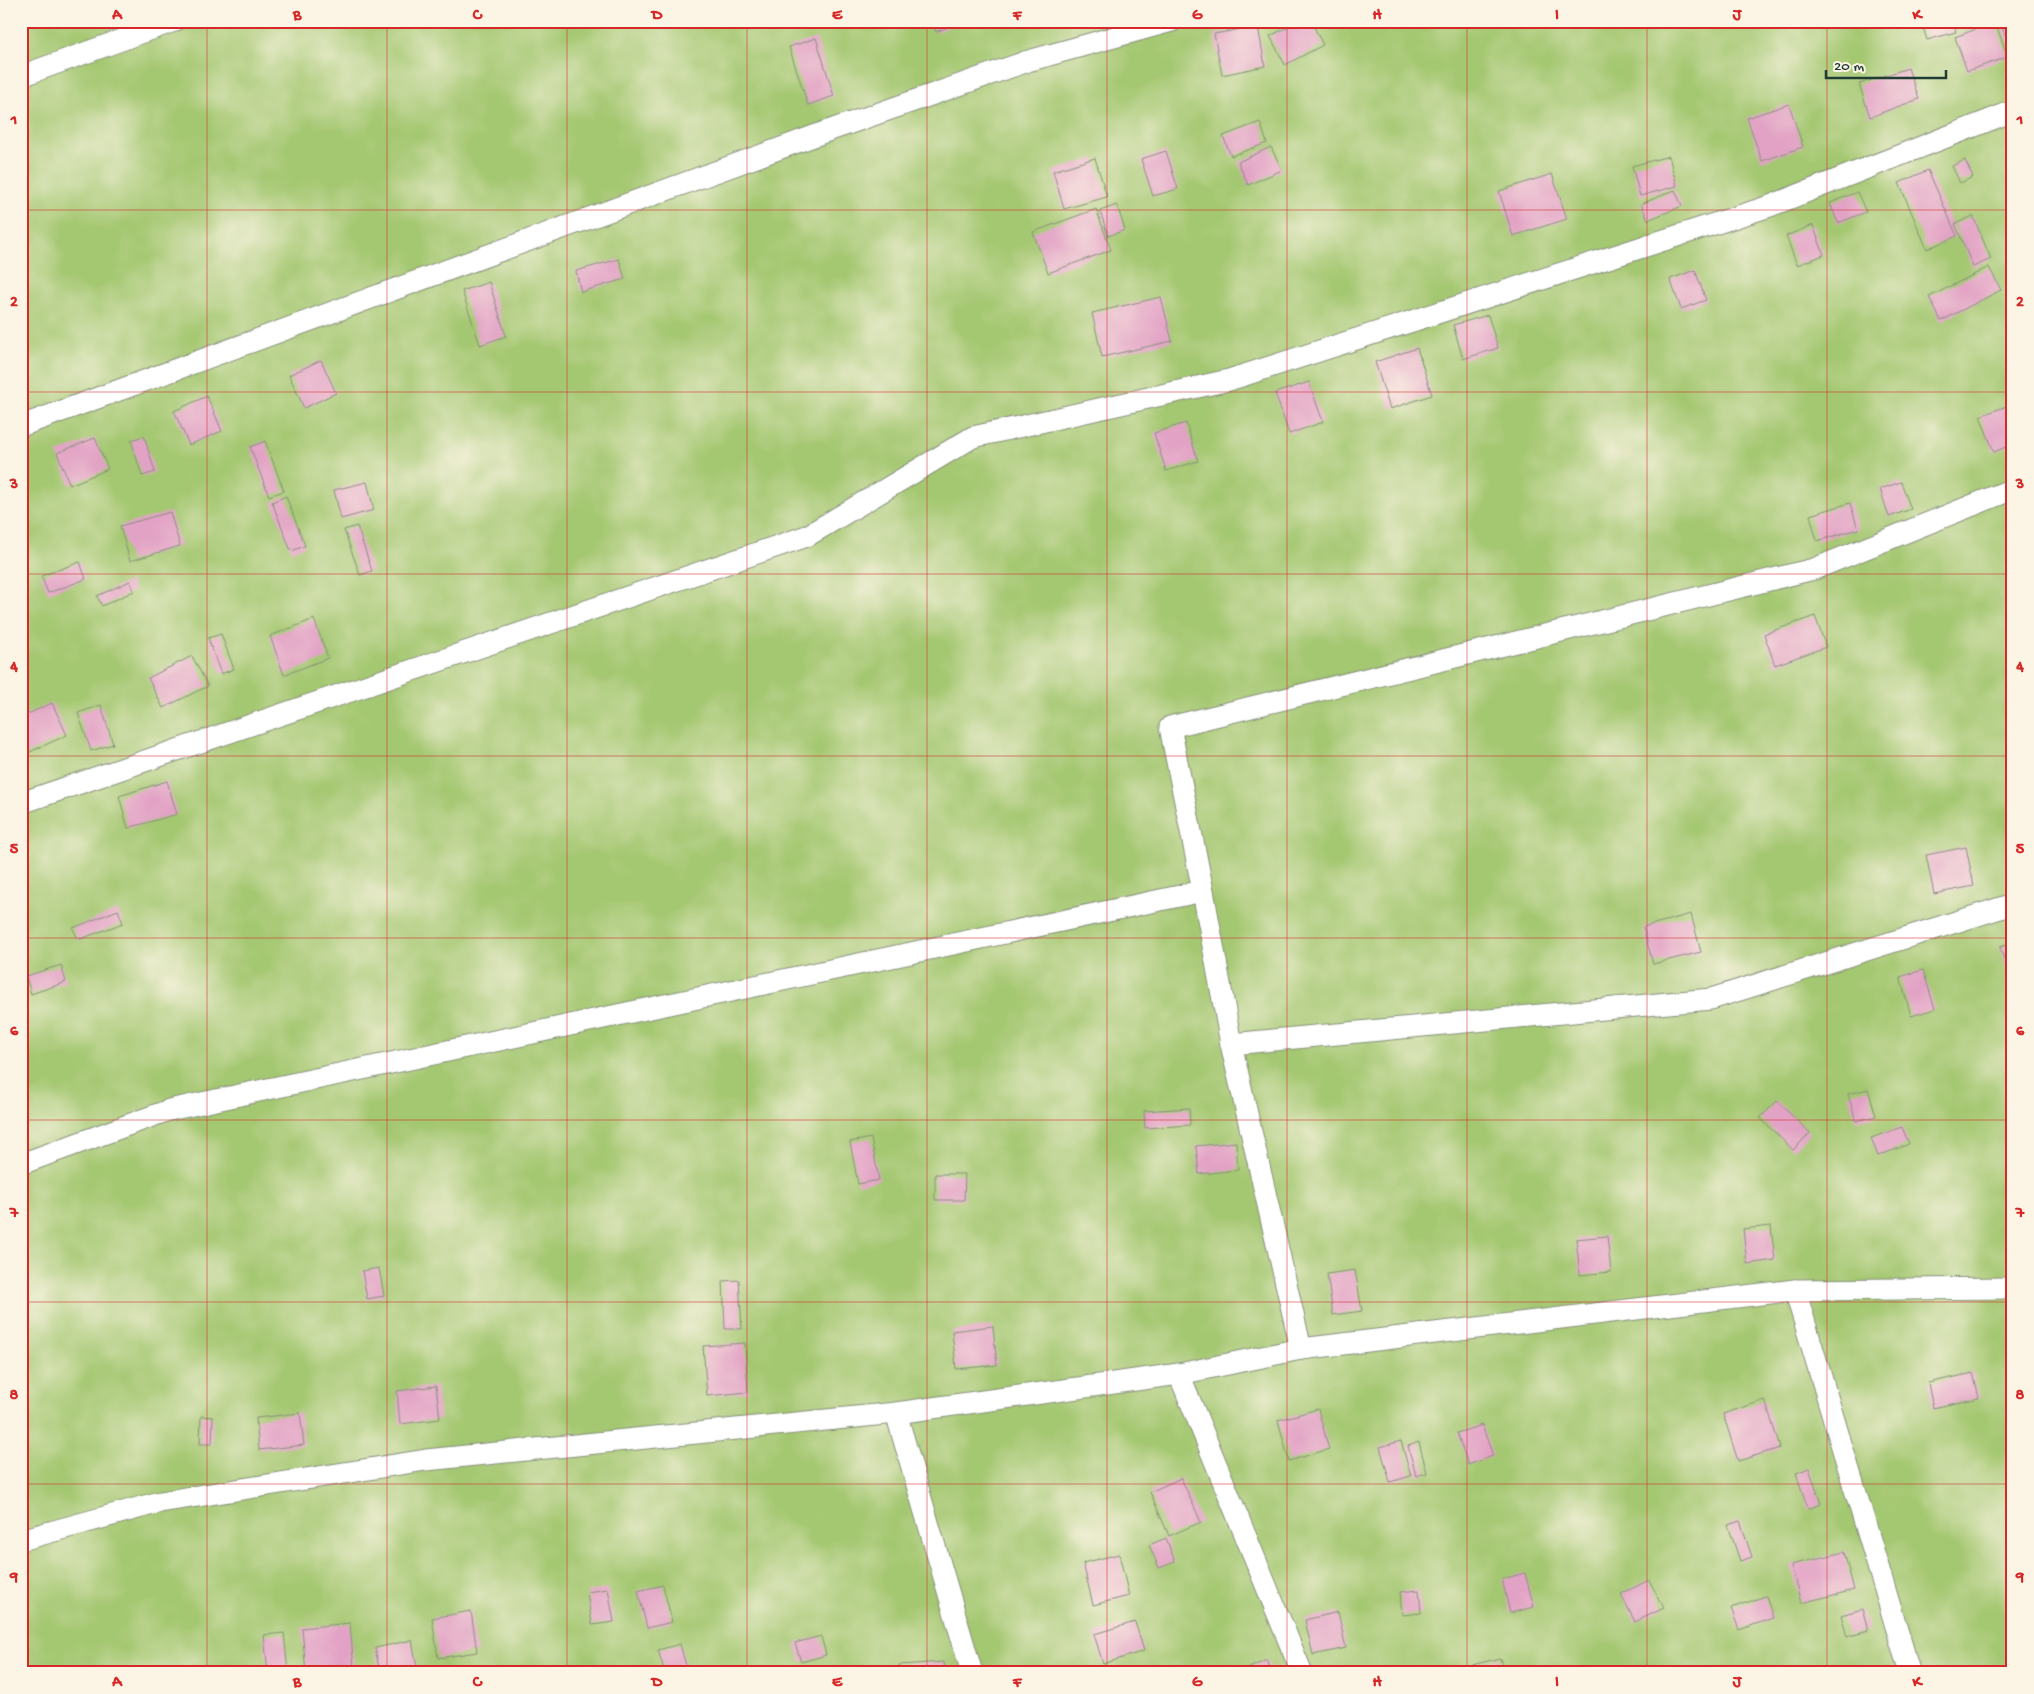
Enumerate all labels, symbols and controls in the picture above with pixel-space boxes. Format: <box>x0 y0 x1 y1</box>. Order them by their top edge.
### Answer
text: A <box>111 7 123 26</box>
text: B <box>292 7 302 26</box>
text: C <box>472 7 483 26</box>
text: D <box>650 7 663 26</box>
text: E <box>832 7 843 26</box>
text: F <box>1012 7 1023 26</box>
text: G <box>1192 7 1203 26</box>
text: H <box>1372 7 1382 26</box>
text: I <box>1555 7 1559 26</box>
text: J <box>1732 7 1743 26</box>
text: K <box>1912 7 1924 26</box>
scale bar <box>1826 48 1946 80</box>
text: 20 m <box>1834 58 1864 76</box>
text: 1 <box>10 112 17 131</box>
text: 1 <box>2016 112 2023 131</box>
text: 2 <box>10 294 18 313</box>
text: 2 <box>2016 294 2024 313</box>
text: 3 <box>9 476 18 495</box>
text: 3 <box>2015 476 2024 495</box>
text: 4 <box>9 659 18 678</box>
text: 4 <box>2015 659 2024 678</box>
text: 5 <box>10 841 19 860</box>
text: 5 <box>2016 841 2025 860</box>
text: 6 <box>10 1023 19 1042</box>
text: 6 <box>2016 1023 2025 1042</box>
text: 7 <box>9 1205 19 1224</box>
text: 7 <box>2015 1205 2025 1224</box>
text: 8 <box>10 1387 19 1406</box>
text: 8 <box>2016 1387 2025 1406</box>
text: 9 <box>9 1569 18 1588</box>
text: 9 <box>2015 1569 2024 1588</box>
text: A <box>111 1674 123 1693</box>
text: B <box>292 1674 302 1693</box>
text: C <box>472 1674 483 1693</box>
text: D <box>650 1674 663 1693</box>
text: E <box>832 1674 843 1693</box>
text: F <box>1012 1674 1023 1693</box>
text: G <box>1192 1674 1203 1693</box>
text: H <box>1372 1674 1382 1693</box>
text: I <box>1555 1674 1559 1693</box>
text: J <box>1732 1674 1743 1693</box>
text: K <box>1912 1674 1924 1693</box>

